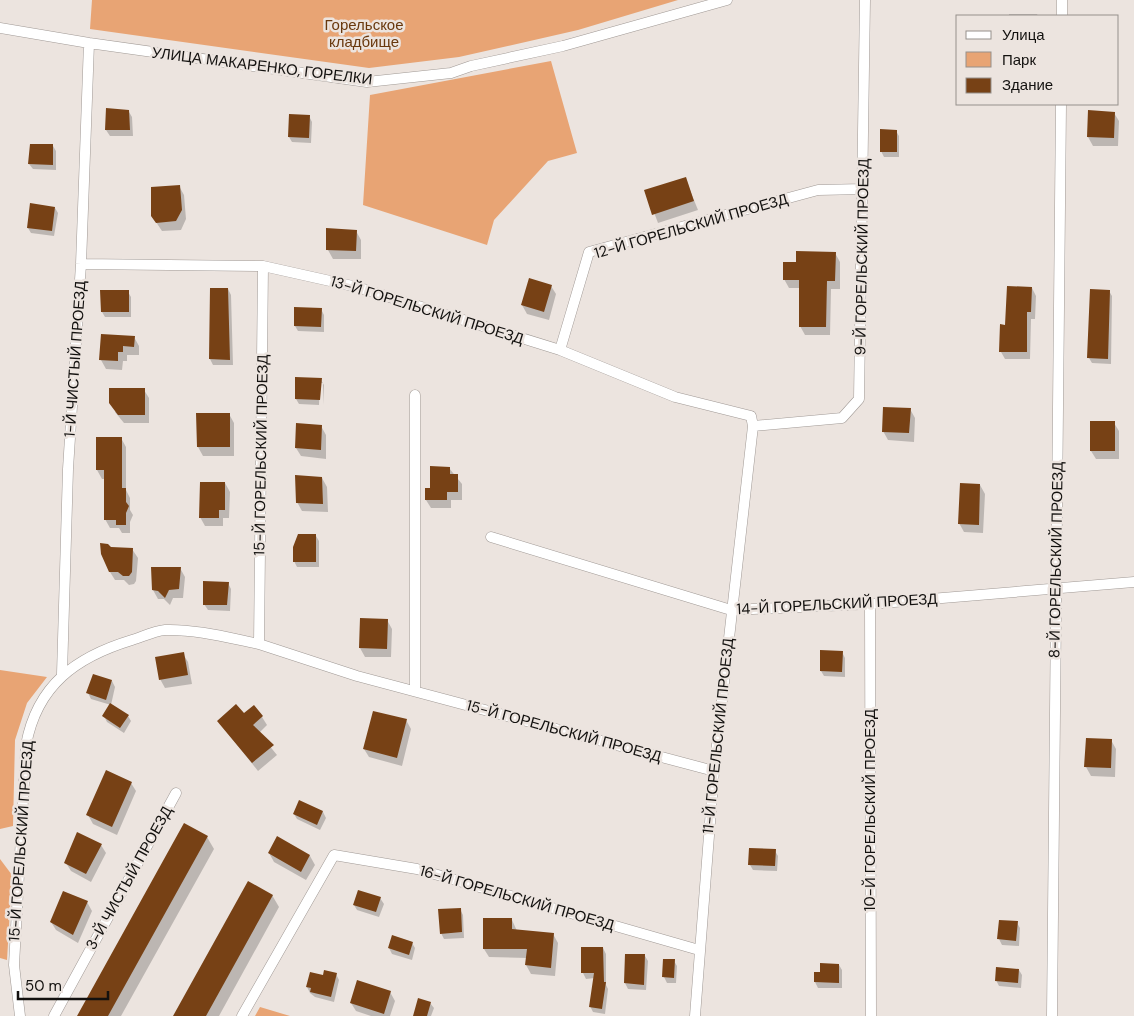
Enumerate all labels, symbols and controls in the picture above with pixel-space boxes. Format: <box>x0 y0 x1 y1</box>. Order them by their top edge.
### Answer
park label: Горельское кладбище <box>324 15 404 52</box>
legend <box>956 15 1119 105</box>
text: Улица <box>1002 25 1045 45</box>
street label: УЛИЦА МАКАРЕНКО, ГОРЕЛКИ <box>151 43 373 89</box>
text: Парк <box>1002 50 1036 70</box>
text: Здание <box>1002 75 1053 95</box>
street label: 9-Й ГОРЕЛЬСКИЙ ПРОЕЗД <box>850 158 874 356</box>
street label: 12-Й ГОРЕЛЬСКИЙ ПРОЕЗД <box>592 189 790 263</box>
street label: 13-Й ГОРЕЛЬСКИЙ ПРОЕЗД <box>328 271 526 349</box>
street label: 1-Й ЧИСТЫЙ ПРОЕЗД <box>60 280 90 438</box>
street label: 15-Й ГОРЕЛЬСКИЙ ПРОЕЗД <box>249 354 273 556</box>
street label: 8-Й ГОРЕЛЬСКИЙ ПРОЕЗД <box>1044 462 1068 658</box>
street label: 14-Й ГОРЕЛЬСКИЙ ПРОЕЗД <box>736 589 938 619</box>
street label: 11-Й ГОРЕЛЬСКИЙ ПРОЕЗД <box>698 637 738 835</box>
street label: 15-Й ГОРЕЛЬСКИЙ ПРОЕЗД <box>464 695 664 767</box>
street label: 10-Й ГОРЕЛЬСКИЙ ПРОЕЗД <box>860 709 880 911</box>
street label: 15-Й ГОРЕЛЬСКИЙ ПРОЕЗД <box>4 740 38 942</box>
street label: 3-Й ЧИСТЫЙ ПРОЕЗД <box>81 803 177 953</box>
street label: 16-Й ГОРЕЛЬСКИЙ ПРОЕЗД <box>417 861 617 935</box>
scale bar <box>18 968 108 1000</box>
text: 50 m <box>25 976 62 996</box>

